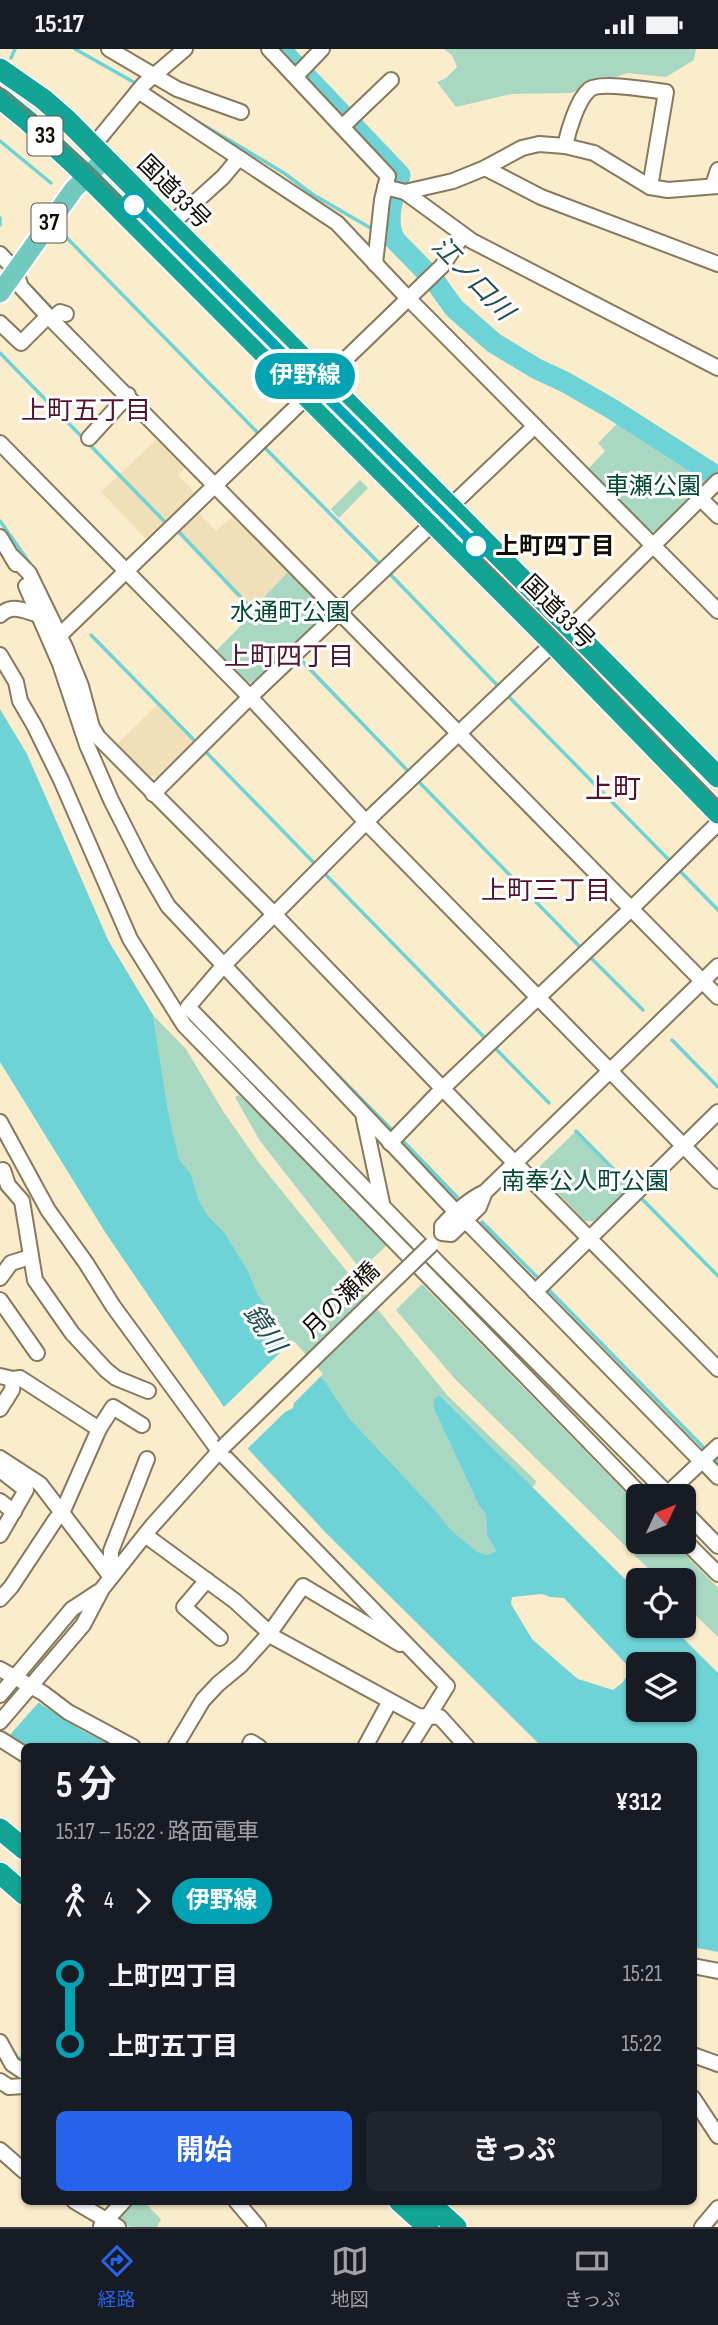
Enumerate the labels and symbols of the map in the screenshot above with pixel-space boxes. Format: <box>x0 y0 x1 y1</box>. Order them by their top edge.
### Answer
road number: 33 <box>28 117 62 155</box>
street label: 国道33号 <box>131 149 217 235</box>
unlabelled marker <box>121 192 147 218</box>
road number: 37 <box>32 203 66 243</box>
water label: 江ノ口川 <box>425 231 521 329</box>
line badge: 伊野線 <box>265 353 345 399</box>
district label: 上町五丁目 <box>21 396 151 427</box>
park label: 車瀬公園 <box>605 472 701 501</box>
place label: 上町四丁目 <box>495 532 615 561</box>
marker: 上町四丁目 <box>463 533 489 559</box>
street label: 国道33号 <box>515 569 601 655</box>
park label: 水通町公園 <box>230 598 350 627</box>
district label: 上町四丁目 <box>224 642 354 673</box>
district label: 上町 <box>585 773 641 806</box>
district label: 上町三丁目 <box>481 876 611 907</box>
park label: 南奉公人町公園 <box>501 1167 669 1196</box>
street label: 月の瀬橋 <box>296 1256 386 1344</box>
water label: 鏡川 <box>237 1299 293 1362</box>
north arrow <box>626 1484 696 1554</box>

